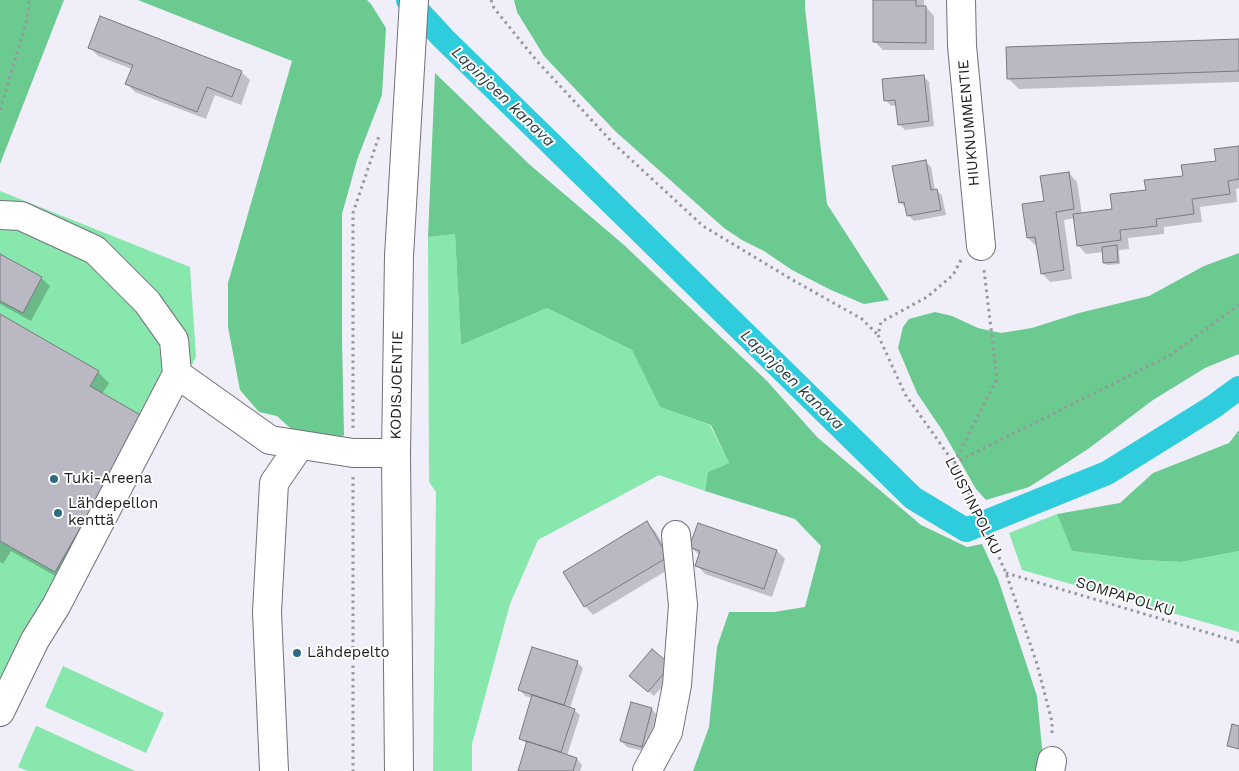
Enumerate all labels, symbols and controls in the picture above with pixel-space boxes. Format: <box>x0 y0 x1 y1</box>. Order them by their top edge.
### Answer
water label: Lapinjoen kanava <box>447 43 559 151</box>
street label: HIUKNUMMENTIE <box>955 59 983 187</box>
water label: Lapinjoen kanava <box>736 326 848 434</box>
street label: KODISJOENTIE <box>387 330 407 440</box>
street label: LUISTINPOLKU <box>941 454 1005 558</box>
place label: Tuki-Areena <box>64 470 152 488</box>
marker: Tuki-Areena <box>48 473 60 485</box>
place label: Lähdepellon kenttä <box>68 495 158 530</box>
marker: Lähdepellon kenttä <box>52 507 64 519</box>
street label: SOMPAPOLKU <box>1074 574 1176 620</box>
place label: Lähdepelto <box>307 644 389 662</box>
marker: Lähdepelto <box>291 647 303 659</box>

